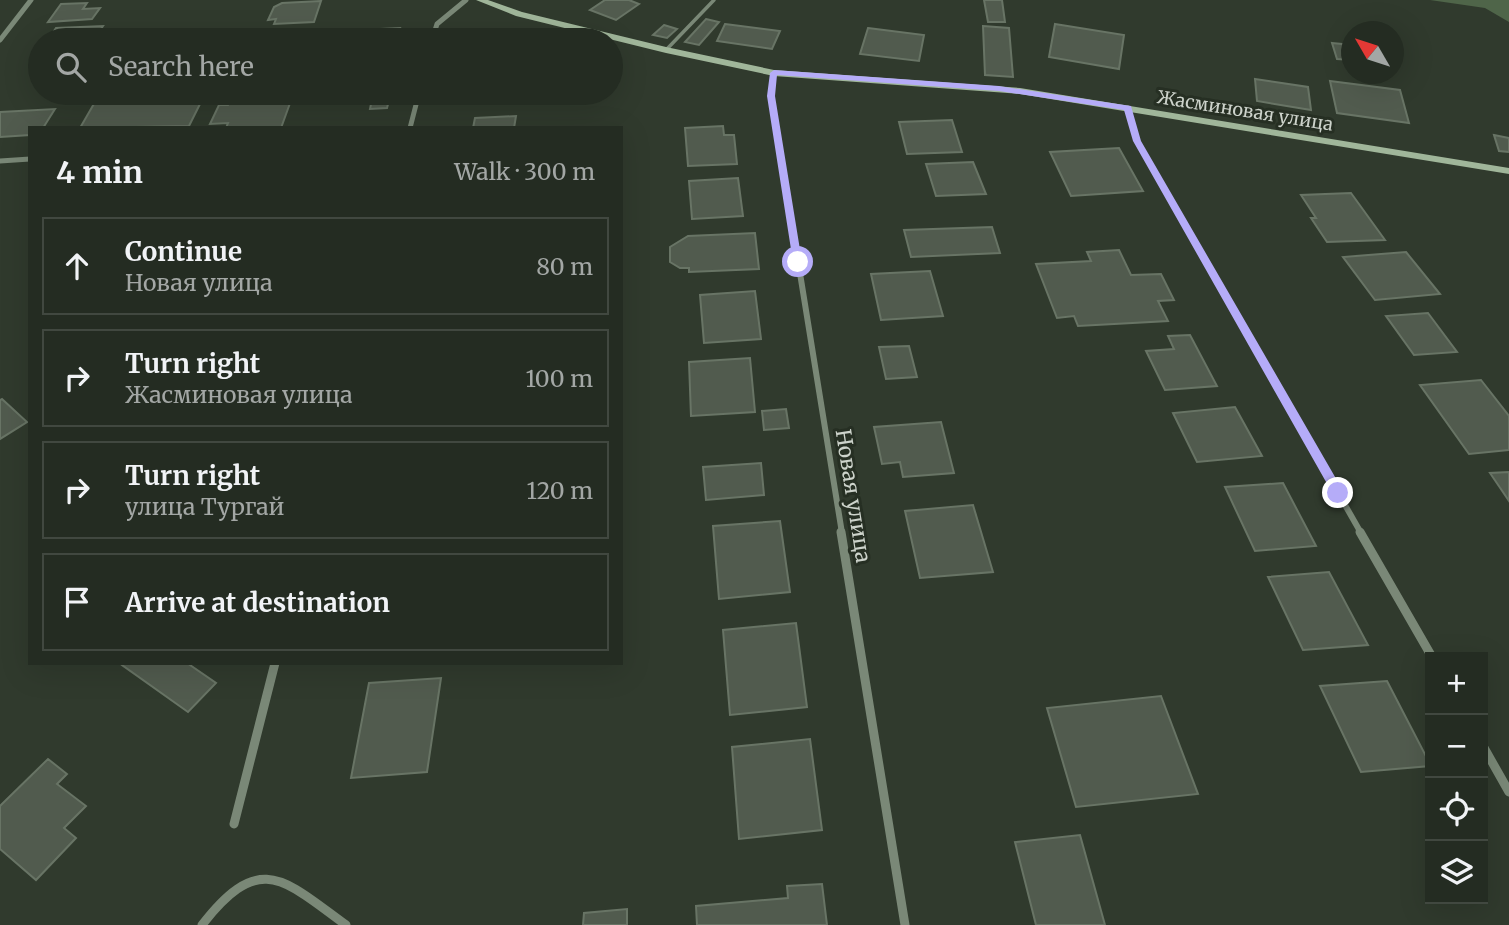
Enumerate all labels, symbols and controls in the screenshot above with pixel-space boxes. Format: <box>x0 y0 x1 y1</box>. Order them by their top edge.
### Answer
north arrow <box>1341 21 1404 84</box>
search box <box>28 28 623 105</box>
icon: search <box>52 48 90 86</box>
text: Search here <box>108 50 254 83</box>
street label: Жасминовая улица <box>1155 85 1335 136</box>
text: 4 min <box>56 153 143 191</box>
text: Walk · 300 m <box>454 157 595 186</box>
text: Continue <box>125 235 242 268</box>
route start <box>782 246 813 277</box>
icon: ahead <box>58 247 96 285</box>
text: 80 m <box>536 252 593 281</box>
text: Новая улица <box>125 268 273 297</box>
text: Turn right <box>125 347 260 380</box>
icon: right <box>58 359 96 397</box>
text: 100 m <box>525 364 593 393</box>
text: Жасминовая улица <box>125 380 353 409</box>
street label: Новая улица <box>830 427 877 565</box>
text: Turn right <box>125 459 260 492</box>
icon: right <box>58 471 96 509</box>
text: 120 m <box>527 476 593 505</box>
route end <box>1322 477 1353 508</box>
text: улица Тургай <box>125 492 284 521</box>
icon: arrive <box>58 583 96 621</box>
text: Arrive at destination <box>125 586 390 619</box>
map controls <box>1425 652 1488 904</box>
button: + <box>1425 652 1488 715</box>
button: − <box>1425 715 1488 778</box>
button: locate <box>1425 778 1488 841</box>
button: layers <box>1425 841 1488 904</box>

